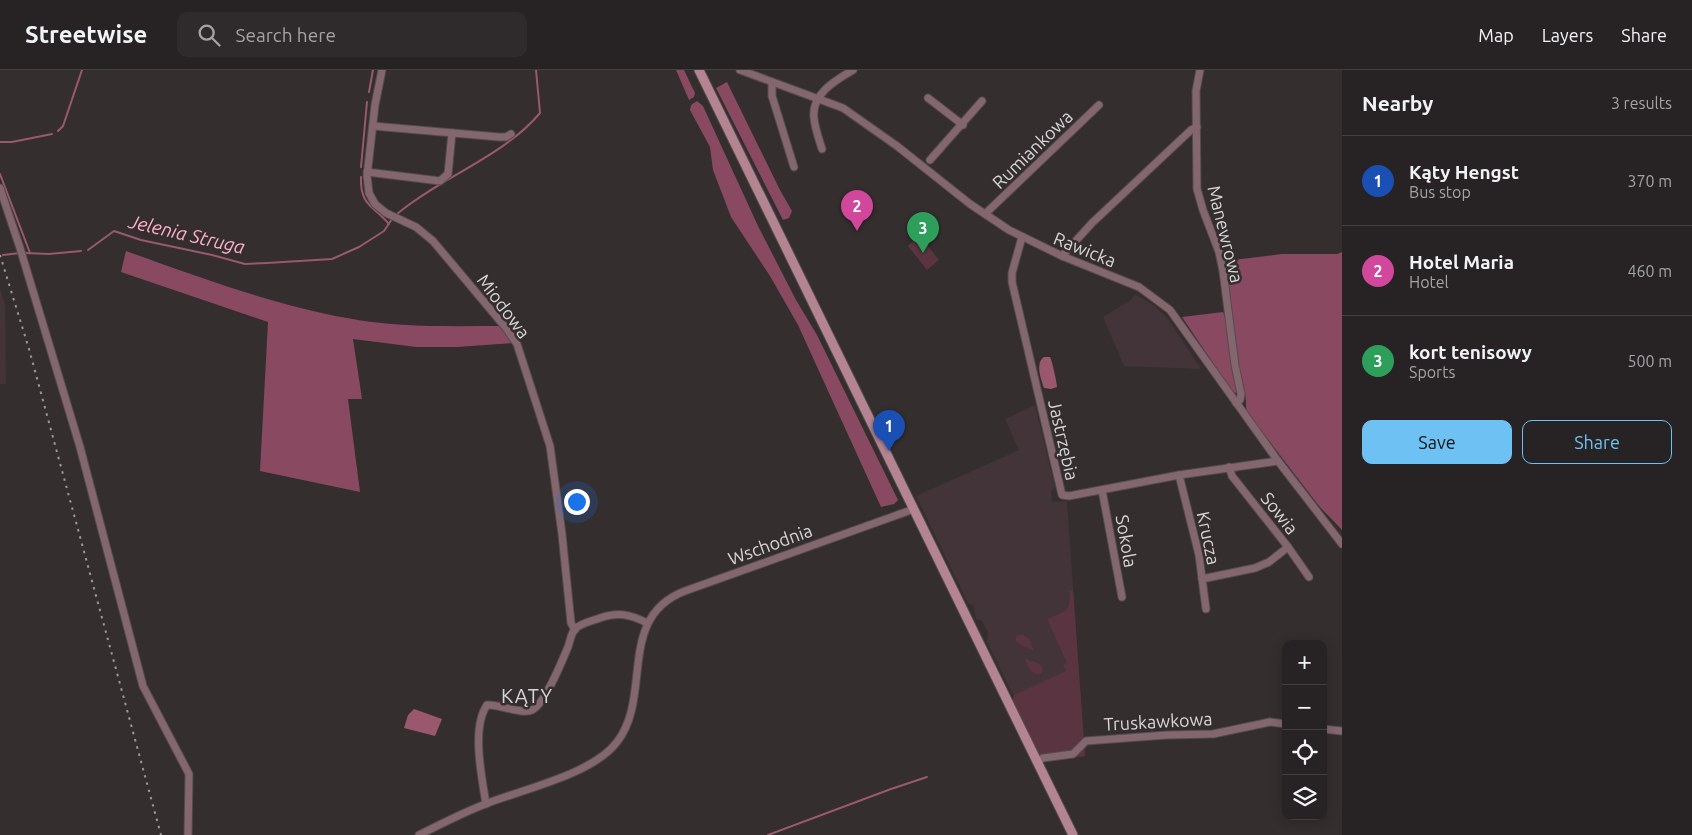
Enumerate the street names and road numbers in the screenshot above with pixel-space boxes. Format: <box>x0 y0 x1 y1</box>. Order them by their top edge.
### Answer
street label: Rumiankowa <box>988 106 1076 192</box>
street label: Manewrowa <box>1204 183 1248 285</box>
street label: Rawicka <box>1051 227 1119 271</box>
street label: Miodowa <box>474 270 534 342</box>
street label: Jastrzębia <box>1045 398 1083 482</box>
street label: Sowia <box>1257 488 1303 538</box>
street label: Krucza <box>1194 510 1224 566</box>
street label: Sokola <box>1113 513 1141 569</box>
street label: Wschodnia <box>725 520 815 568</box>
street label: Truskawkowa <box>1103 708 1213 734</box>

